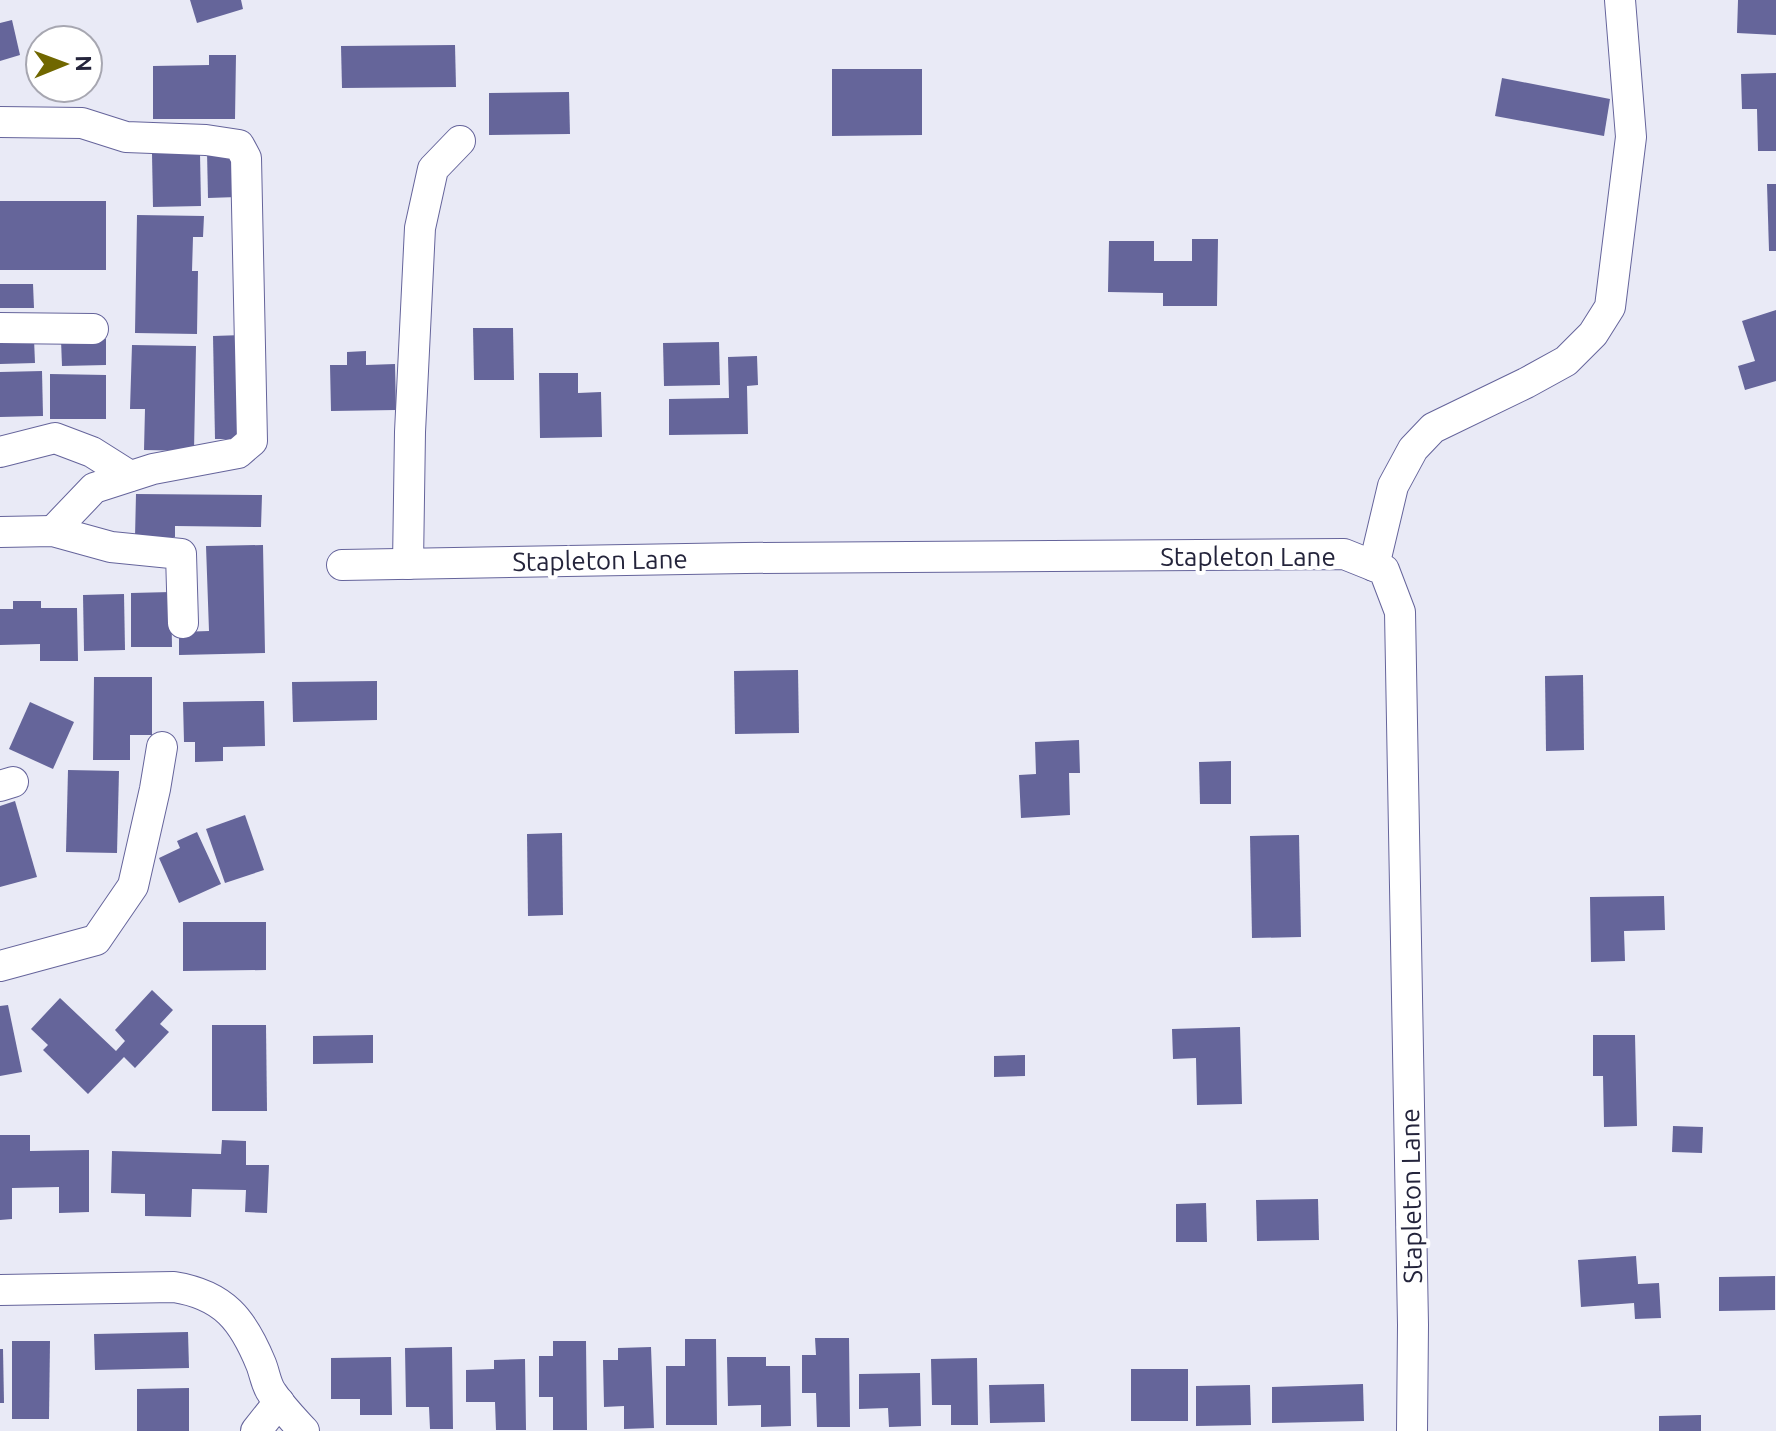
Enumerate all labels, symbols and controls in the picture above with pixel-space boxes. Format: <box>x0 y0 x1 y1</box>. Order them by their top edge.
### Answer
north arrow <box>24 24 104 104</box>
text: N <box>72 55 97 72</box>
street label: Stapleton Lane <box>1160 542 1336 571</box>
street label: Stapleton Lane <box>512 544 688 576</box>
street label: Stapleton Lane <box>1395 1108 1427 1284</box>

